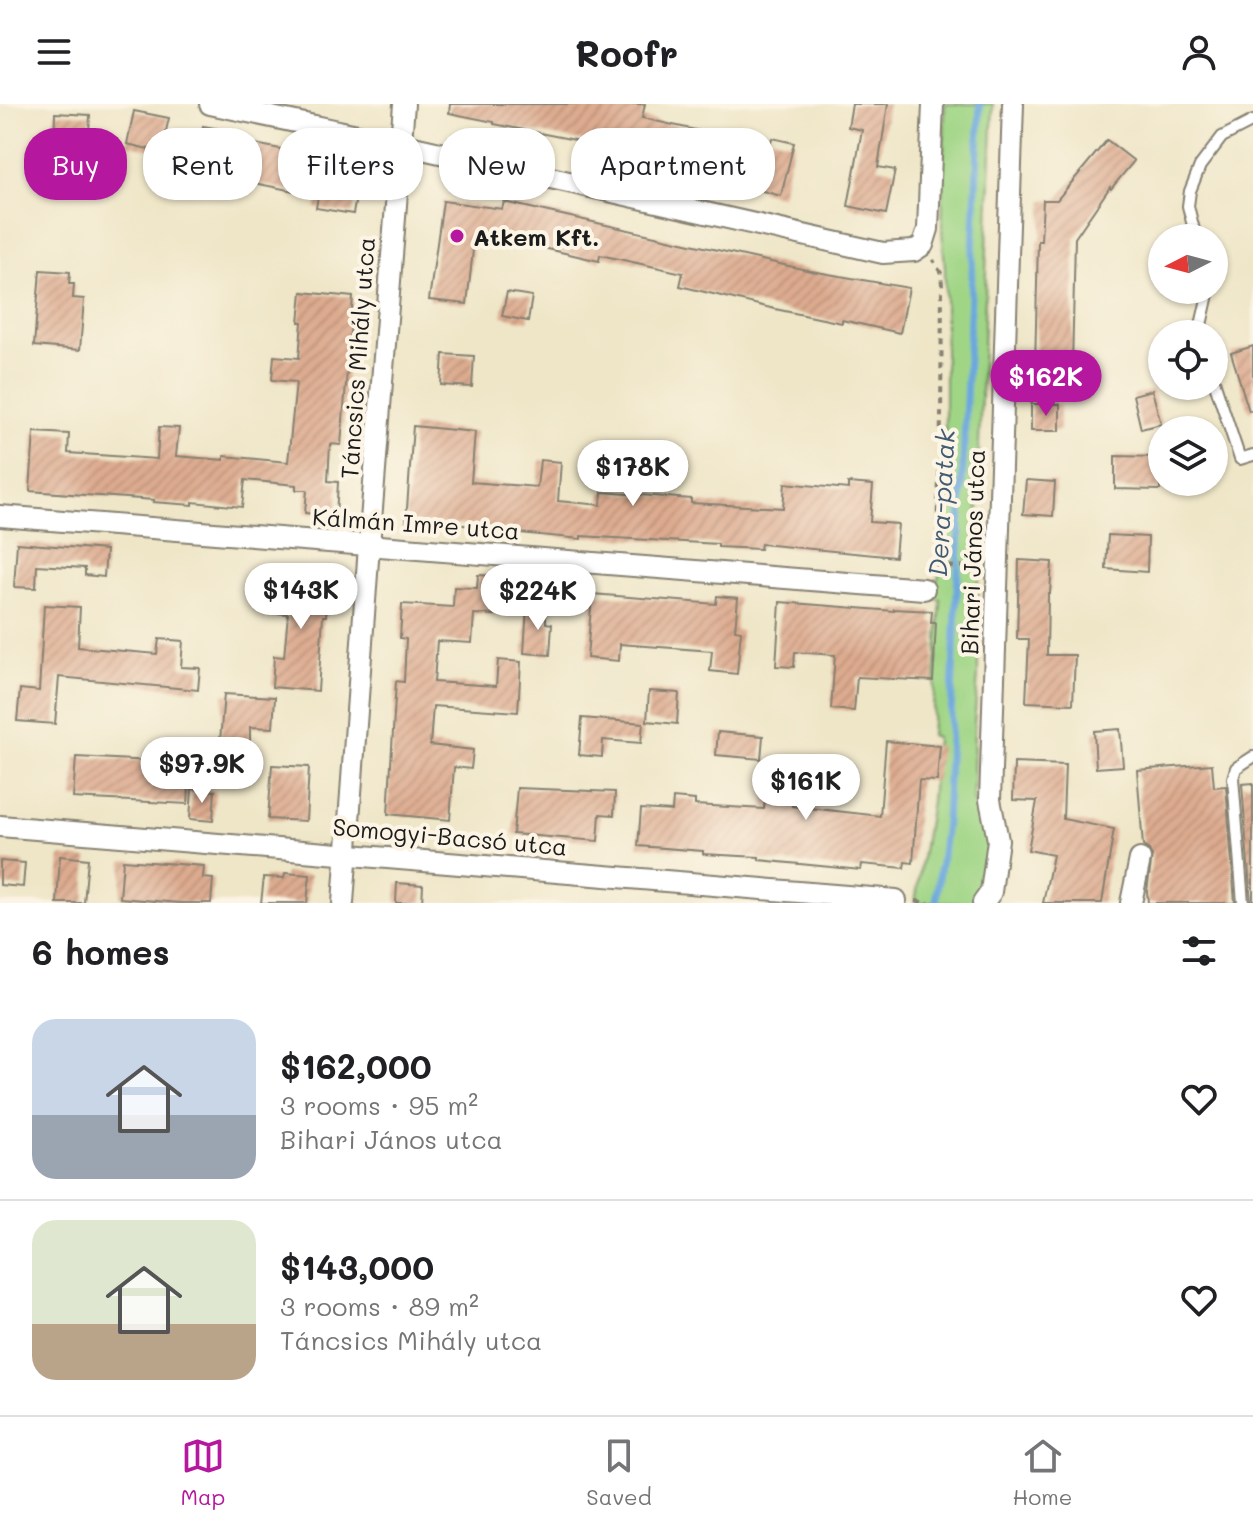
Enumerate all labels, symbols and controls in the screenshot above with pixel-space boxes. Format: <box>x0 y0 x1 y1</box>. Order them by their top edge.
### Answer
text: Roofr <box>575 29 678 76</box>
icon: menu <box>32 30 76 74</box>
icon: person <box>1177 30 1221 74</box>
chip: Buy <box>24 128 127 200</box>
chip: Rent <box>143 128 262 200</box>
chip: Filters <box>278 128 423 200</box>
chip: New <box>439 128 555 200</box>
chip: Apartment <box>571 128 775 200</box>
place label: Atkem Kft. <box>473 221 599 252</box>
north arrow <box>1148 224 1228 304</box>
map controls <box>1148 224 1228 496</box>
marker: Atkem Kft. <box>448 227 466 245</box>
street label: Táncsics Mihály utca <box>333 236 381 480</box>
button: locate <box>1148 320 1228 400</box>
pin: $162K <box>990 350 1102 418</box>
text: $162K <box>1009 359 1083 393</box>
button: layers <box>1148 416 1228 496</box>
water label: Dera-patak <box>920 427 962 578</box>
pin: $178K <box>577 440 689 508</box>
text: $178K <box>595 449 671 483</box>
street label: Bihari János utca <box>953 449 991 655</box>
street label: Kálmán Imre utca <box>311 500 521 546</box>
pin: $143K <box>245 563 357 631</box>
pin: $224K <box>482 564 594 632</box>
text: $143K <box>263 572 339 606</box>
text: $224K <box>499 573 577 607</box>
pin: $97.9K <box>137 737 267 805</box>
text: $97.9K <box>159 746 245 780</box>
pin: $161K <box>750 754 862 822</box>
text: $161K <box>770 763 842 797</box>
street label: Somogyi-Bacsó utca <box>331 810 569 862</box>
text: 6 homes <box>32 929 170 974</box>
icon: filters <box>1177 929 1221 973</box>
text: $162,000 <box>280 1043 432 1088</box>
icon: home <box>96 1051 192 1147</box>
icon: heart <box>1177 1077 1221 1121</box>
text: 3 rooms · 95 m² <box>280 1088 478 1122</box>
text: Bihari János utca <box>280 1122 503 1156</box>
text: $143,000 <box>280 1244 434 1289</box>
icon: home <box>96 1252 192 1348</box>
icon: heart <box>1177 1278 1221 1322</box>
text: 3 rooms · 89 m² <box>280 1289 479 1323</box>
text: Táncsics Mihály utca <box>280 1323 542 1357</box>
tab: Map <box>180 1434 225 1511</box>
tab: Saved <box>586 1434 652 1511</box>
tab: Home <box>1013 1434 1072 1511</box>

